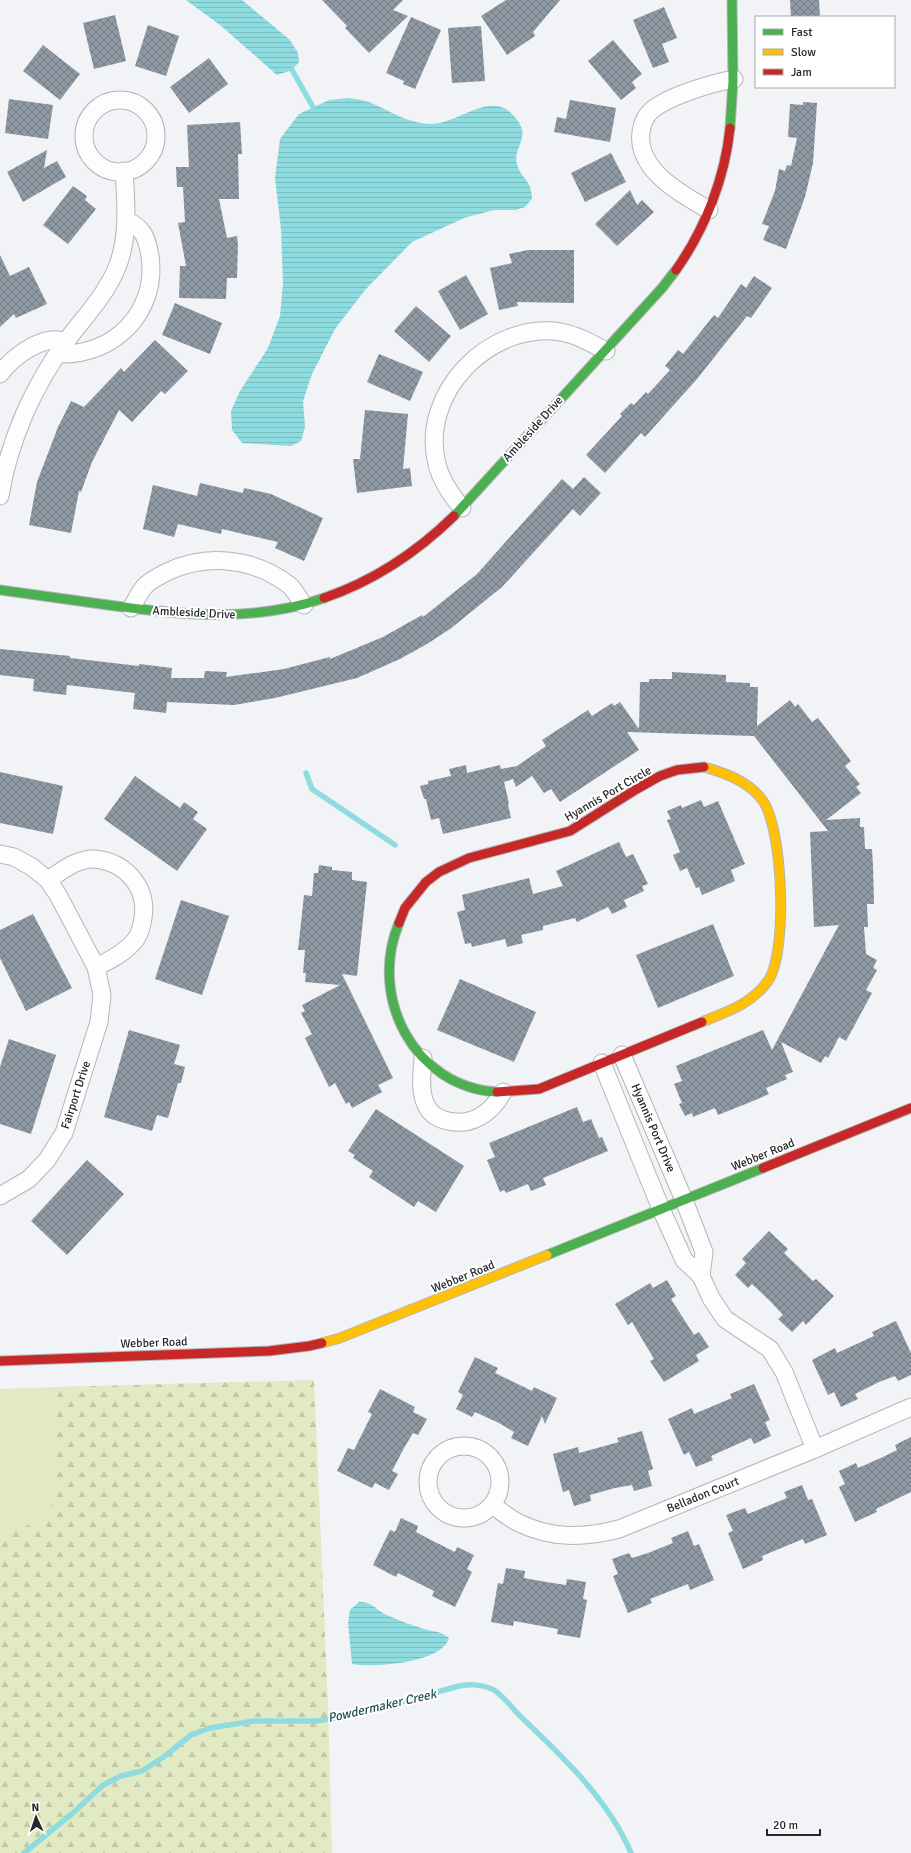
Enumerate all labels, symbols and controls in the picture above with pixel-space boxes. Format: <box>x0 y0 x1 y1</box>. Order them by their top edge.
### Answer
legend <box>755 16 895 88</box>
text: Fast <box>791 25 812 40</box>
text: Slow <box>791 45 816 60</box>
text: Jam <box>791 65 812 80</box>
street label: Ambleside Drive <box>500 393 566 465</box>
street label: Ambleside Drive <box>152 603 236 623</box>
street label: Hyannis Port Circle <box>562 763 654 825</box>
street label: Fairport Drive <box>58 1059 94 1131</box>
street label: Hyannis Port Drive <box>628 1081 678 1175</box>
street label: Webber Road <box>729 1135 797 1175</box>
street label: Webber Road <box>429 1257 497 1297</box>
street label: Webber Road <box>120 1334 188 1352</box>
street label: Belladon Court <box>665 1474 741 1516</box>
water label: Powdermaker Creek <box>326 1685 439 1726</box>
north arrow <box>16 1797 56 1837</box>
text: N <box>31 1801 40 1814</box>
scale bar <box>767 1811 820 1837</box>
text: 20 m <box>773 1818 798 1833</box>

